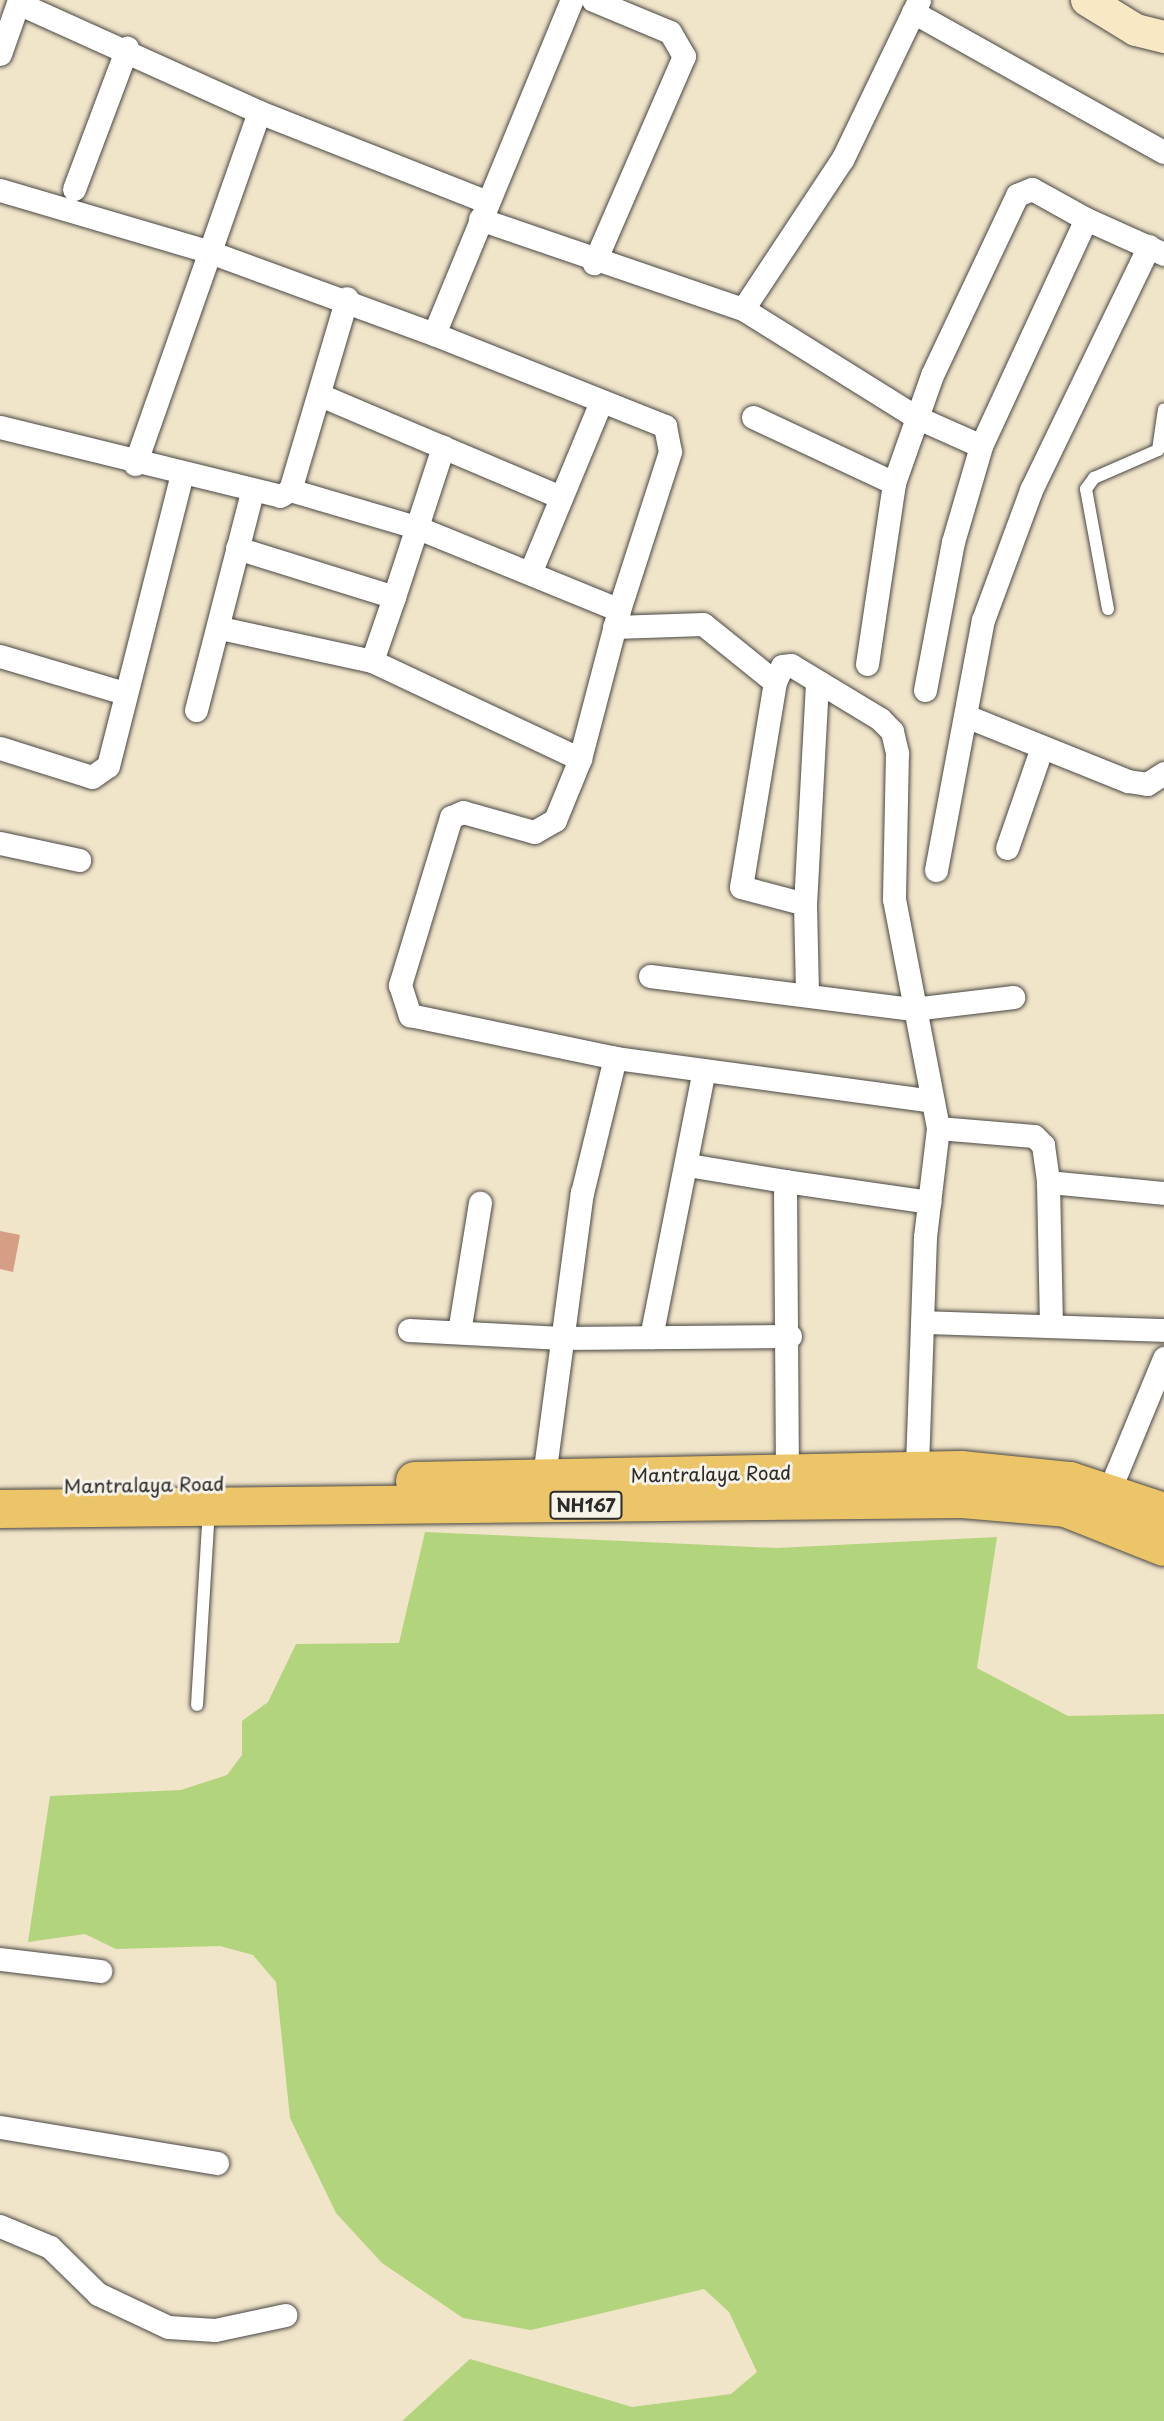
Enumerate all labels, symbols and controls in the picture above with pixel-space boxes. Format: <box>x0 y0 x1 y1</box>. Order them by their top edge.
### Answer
street label: Mantralaya Road <box>630 1461 792 1487</box>
street label: Mantralaya Road <box>63 1472 225 1498</box>
road number: NH167 <box>549 1490 623 1520</box>

